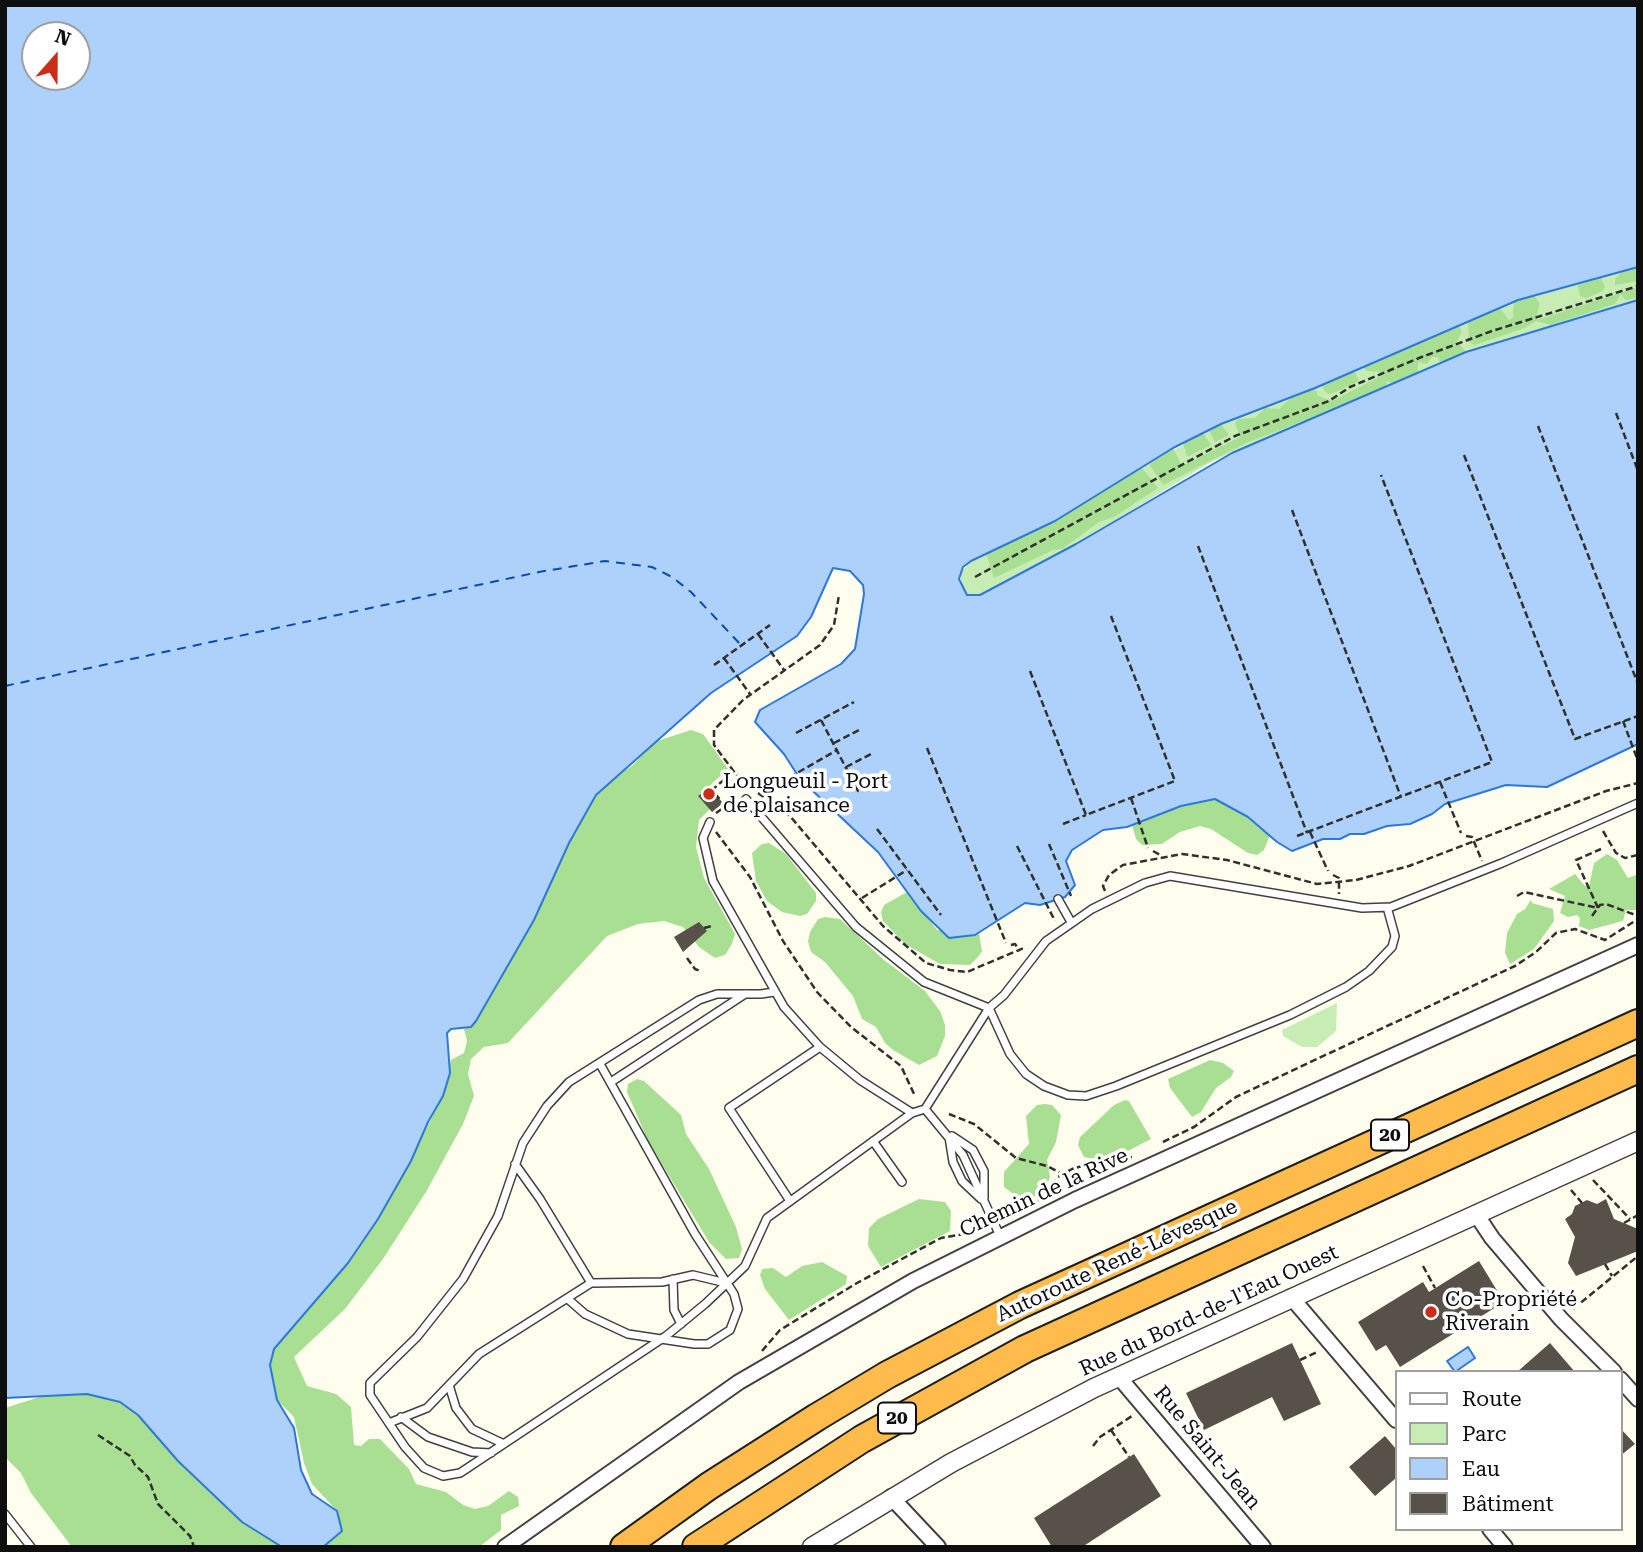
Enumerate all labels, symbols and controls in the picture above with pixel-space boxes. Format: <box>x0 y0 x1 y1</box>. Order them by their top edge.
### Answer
north arrow <box>21 21 91 91</box>
text: N <box>52 24 74 51</box>
place label: Longueuil - Port de plaisance <box>723 769 888 819</box>
marker: Longueuil - Port de plaisance <box>701 786 717 802</box>
road number: 20 <box>1371 1120 1409 1150</box>
street label: Chemin de la Rive <box>956 1143 1132 1243</box>
street label: Autoroute René-Lévesque <box>993 1194 1241 1328</box>
street label: Rue du Bord-de-l'Eau Ouest <box>1076 1240 1342 1382</box>
place label: Co-Propriété Riverain <box>1445 1287 1577 1337</box>
marker: Co-Propriété Riverain <box>1423 1304 1439 1320</box>
legend <box>1394 1370 1622 1531</box>
street label: Rue Saint-Jean <box>1148 1381 1266 1515</box>
text: Route <box>1462 1387 1521 1411</box>
road number: 20 <box>878 1402 916 1434</box>
text: Parc <box>1462 1422 1506 1446</box>
text: Eau <box>1462 1457 1500 1481</box>
text: Bâtiment <box>1462 1492 1554 1516</box>

